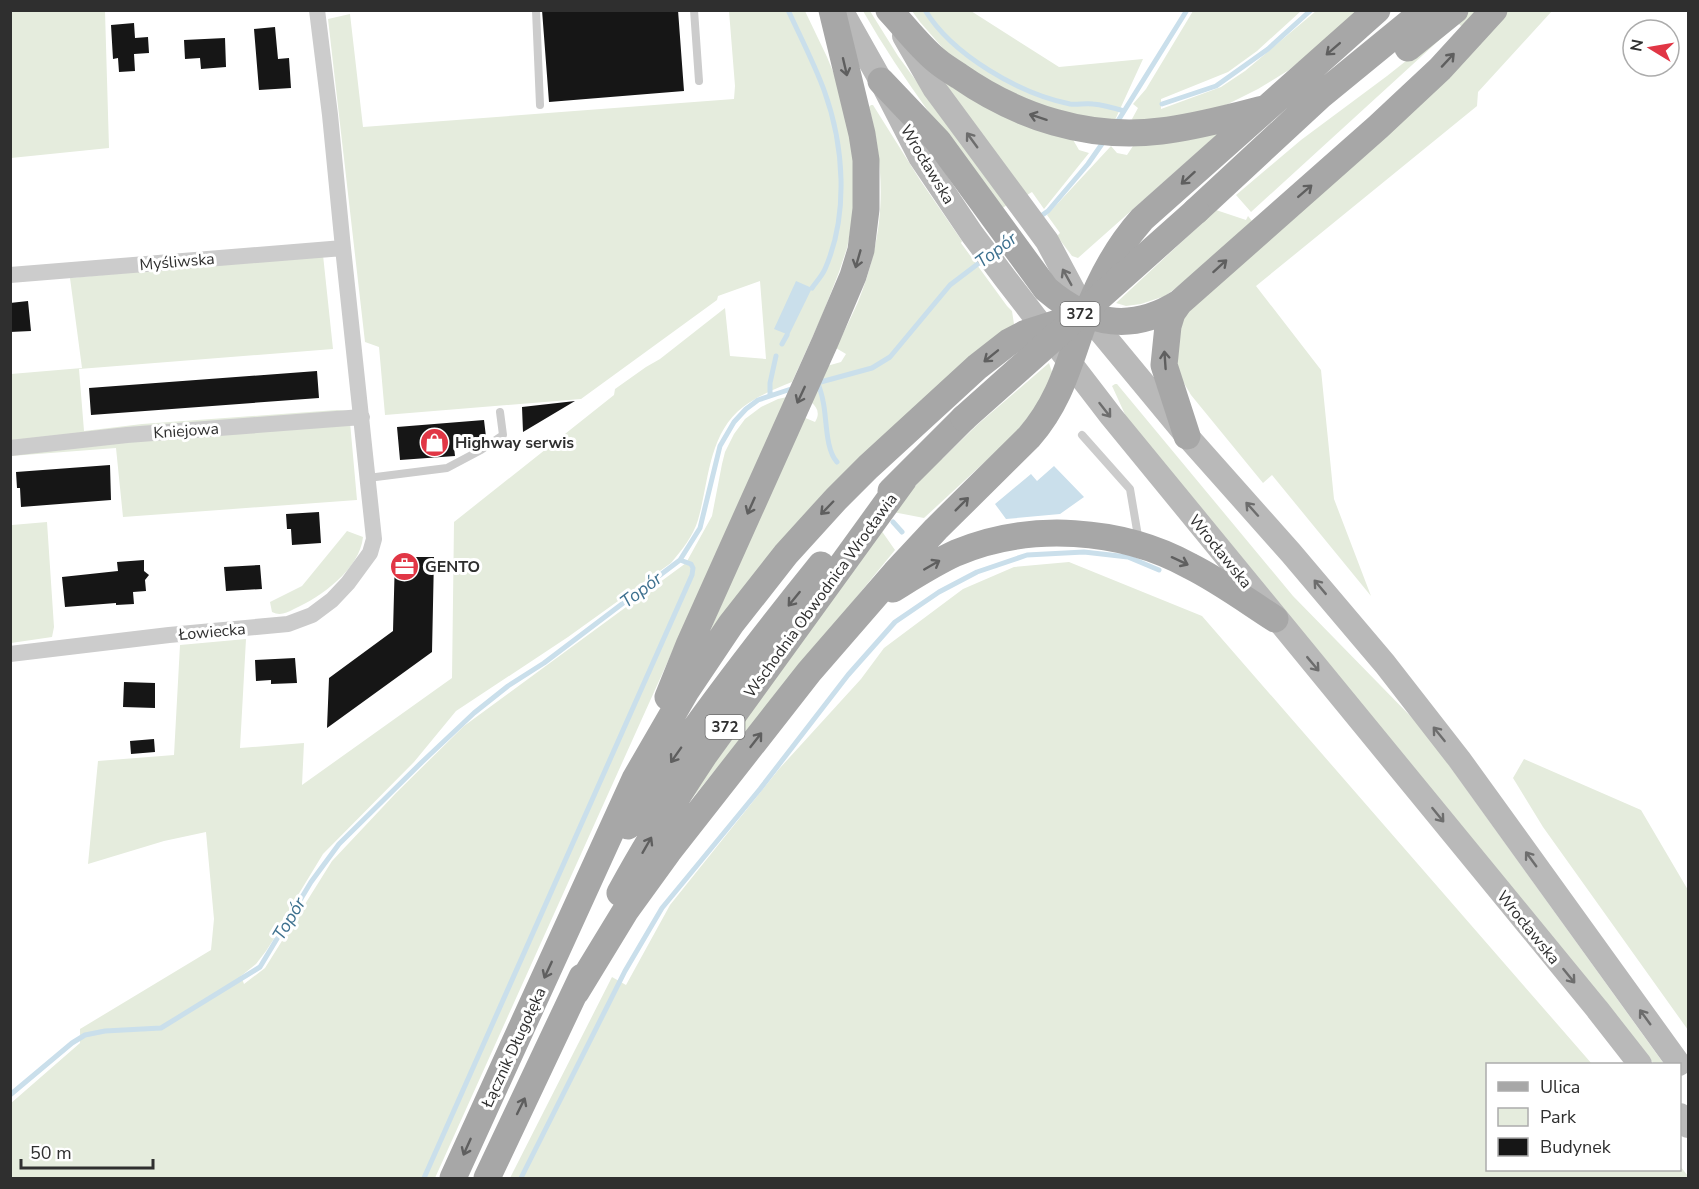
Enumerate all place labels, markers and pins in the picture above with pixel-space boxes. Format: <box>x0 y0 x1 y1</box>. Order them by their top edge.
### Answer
shop icon: Highway serwis <box>418 426 450 458</box>
place label: Highway serwis <box>455 432 574 454</box>
office icon: GENTO <box>388 550 420 582</box>
place label: GENTO <box>425 556 480 578</box>

